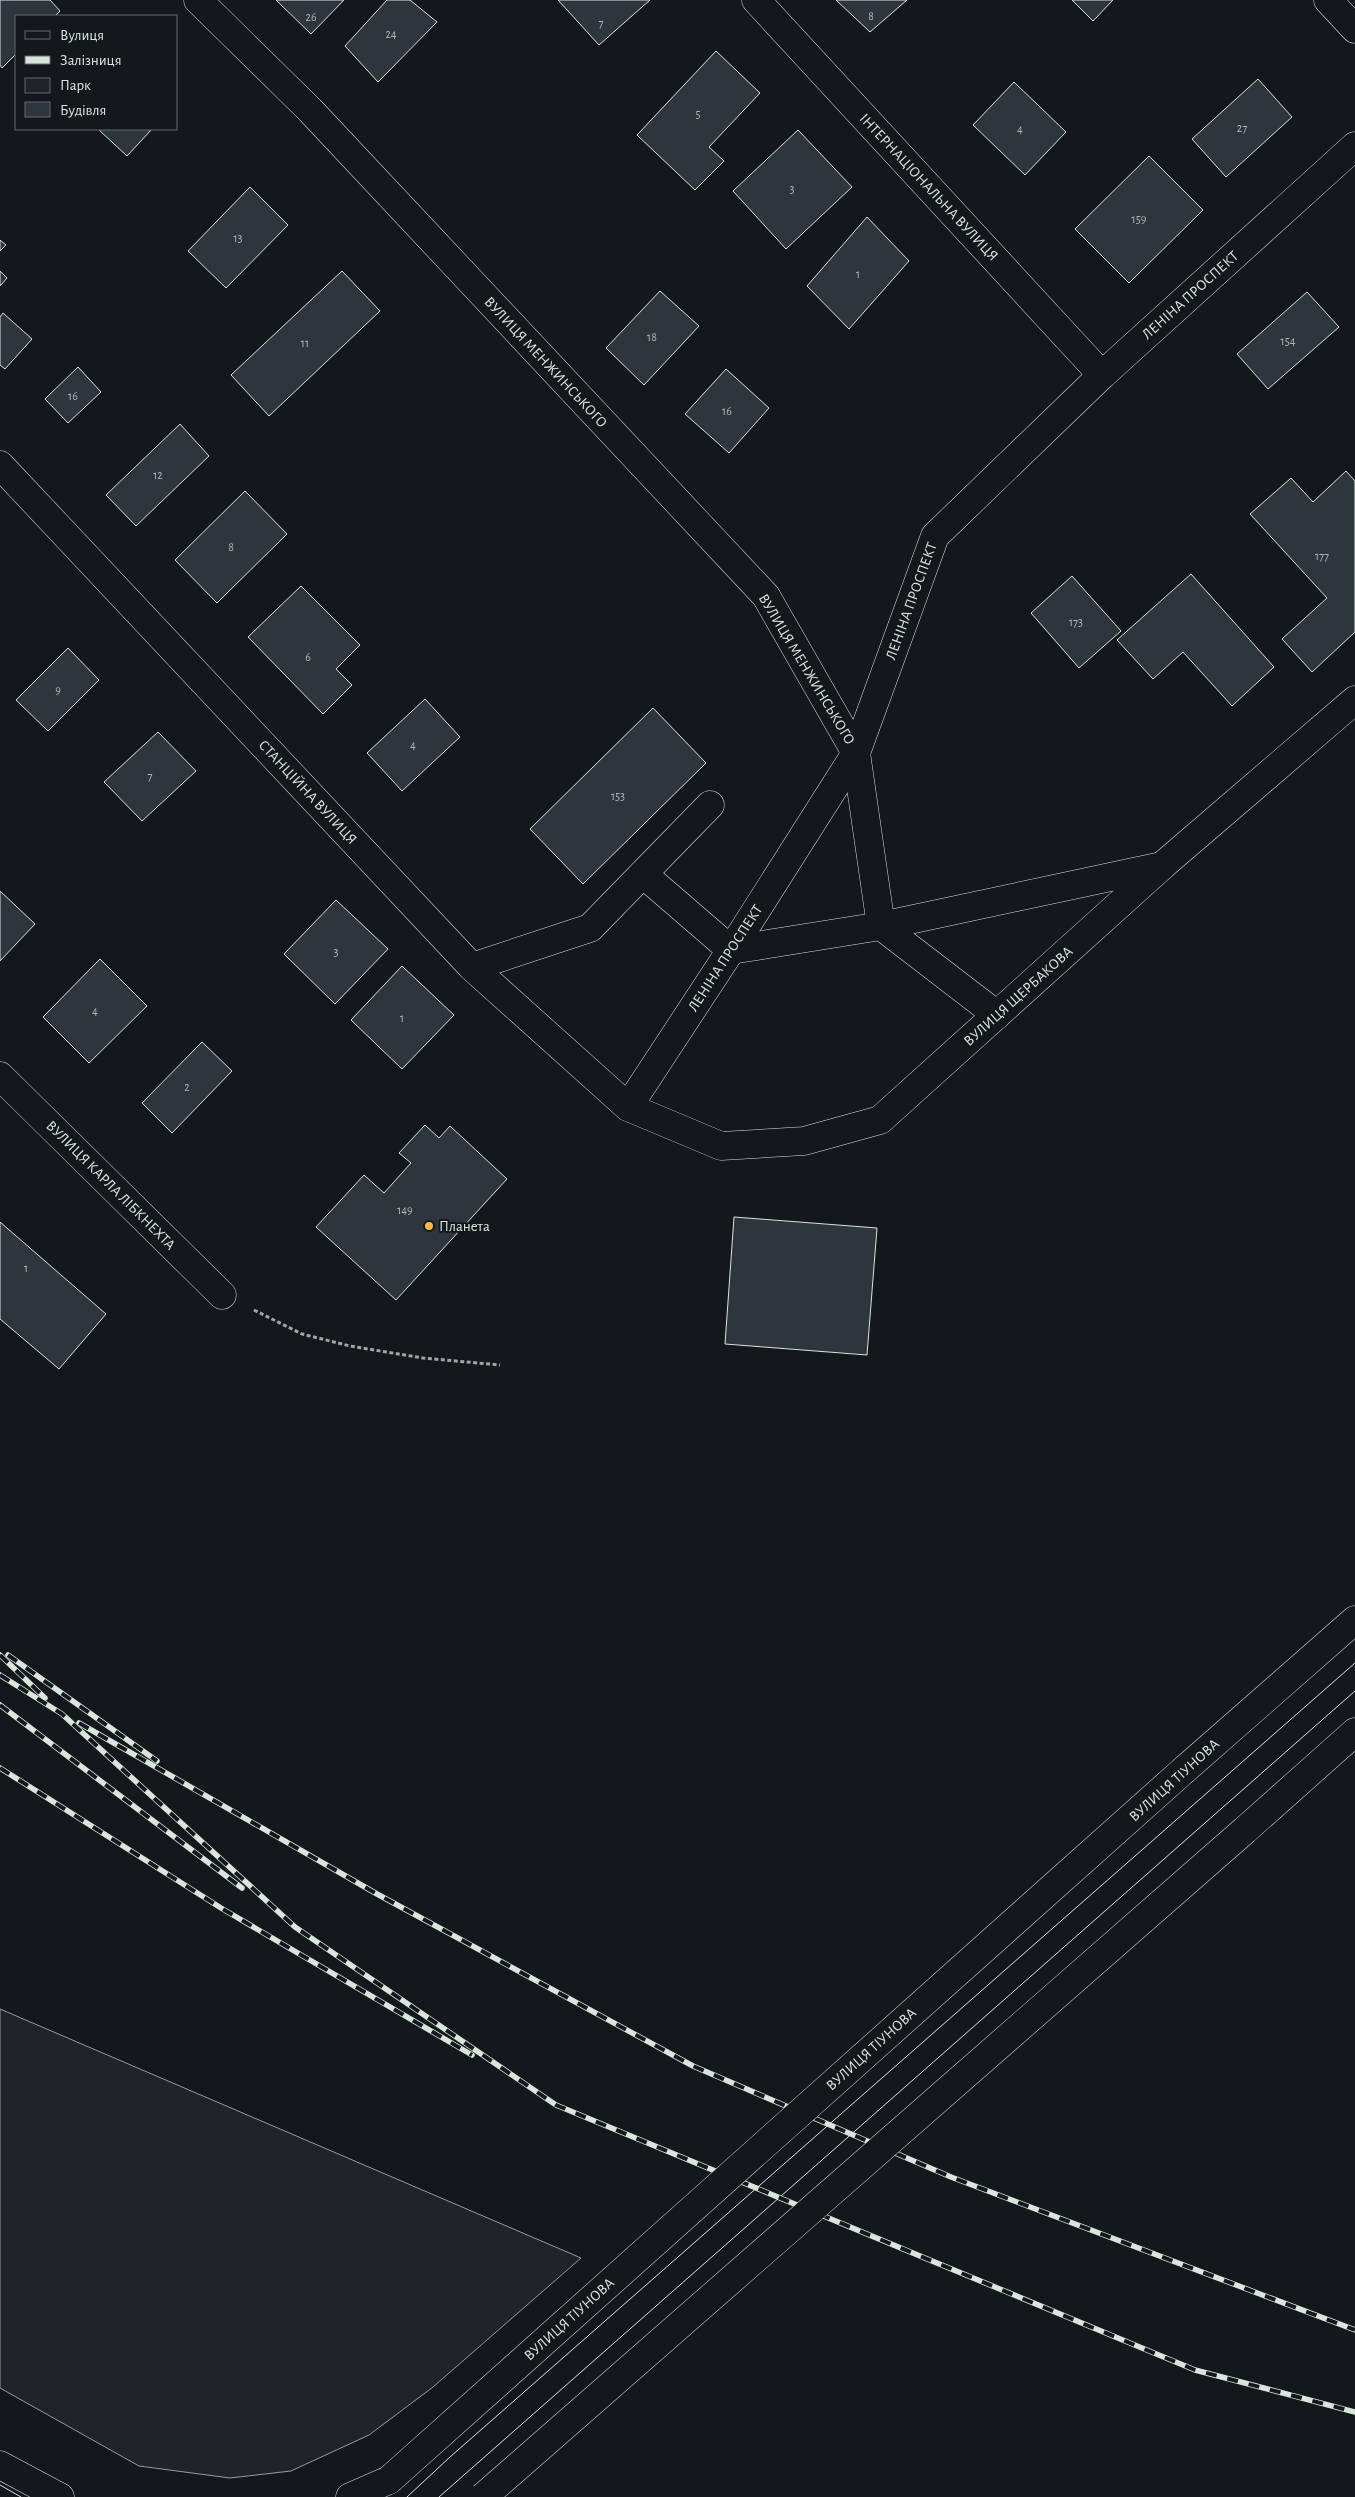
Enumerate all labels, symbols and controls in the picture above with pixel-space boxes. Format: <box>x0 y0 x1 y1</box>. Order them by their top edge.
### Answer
house number: 8 <box>868 10 874 22</box>
house number: 26 <box>305 11 317 23</box>
legend <box>15 15 178 130</box>
house number: 7 <box>598 17 604 29</box>
text: Вулиця <box>60 28 104 43</box>
house number: 24 <box>385 28 397 40</box>
text: Залізниця <box>60 53 121 68</box>
text: Парк <box>60 78 91 93</box>
text: Будівля <box>60 103 106 118</box>
house number: 5 <box>695 108 701 120</box>
street label: ІНТЕРНАЦІОНАЛЬНА ВУЛИЦЯ <box>856 111 1001 264</box>
house number: 27 <box>1237 122 1247 134</box>
house number: 4 <box>1017 123 1023 135</box>
house number: 3 <box>790 183 795 195</box>
house number: 159 <box>1132 213 1147 225</box>
house number: 13 <box>233 232 243 244</box>
street label: ЛЕНІНА ПРОСПЕКТ <box>1139 248 1241 342</box>
house number: 1 <box>856 268 860 280</box>
street label: ВУЛИЦЯ МЕНЖИНСЬКОГО <box>481 294 610 431</box>
house number: 18 <box>647 331 657 343</box>
house number: 154 <box>1281 335 1296 347</box>
house number: 11 <box>301 337 309 349</box>
house number: 16 <box>68 390 78 402</box>
house number: 16 <box>722 405 732 417</box>
house number: 12 <box>153 469 163 481</box>
street label: ЛЕНІНА ПРОСПЕКТ <box>883 540 940 662</box>
house number: 8 <box>228 541 234 553</box>
house number: 177 <box>1315 550 1329 562</box>
street label: ВУЛИЦЯ МЕНЖИНСЬКОГО <box>756 591 857 747</box>
house number: 173 <box>1069 616 1083 628</box>
house number: 6 <box>305 651 311 663</box>
house number: 9 <box>55 684 61 696</box>
street label: СТАНЦІЙНА ВУЛИЦЯ <box>256 737 360 847</box>
house number: 4 <box>410 739 416 751</box>
house number: 7 <box>147 770 153 782</box>
house number: 153 <box>611 790 625 802</box>
street label: ЛЕНІНА ПРОСПЕКТ <box>685 902 765 1014</box>
street label: ВУЛИЦЯ ЩЕРБАКОВА <box>961 944 1076 1049</box>
house number: 3 <box>334 946 339 958</box>
house number: 4 <box>92 1005 98 1017</box>
house number: 1 <box>400 1012 404 1024</box>
house number: 2 <box>184 1081 190 1093</box>
street label: ВУЛИЦЯ КАРЛА ЛІБКНЕХТА <box>43 1118 178 1253</box>
house number: 149 <box>397 1204 413 1216</box>
place label: Планета <box>439 1219 490 1234</box>
marker: Планета <box>423 1220 435 1232</box>
house number: 1 <box>24 1262 28 1274</box>
street label: ВУЛИЦЯ ТІУНОВА <box>1127 1736 1222 1824</box>
street label: ВУЛИЦЯ ТІУНОВА <box>824 2005 919 2093</box>
street label: ВУЛИЦЯ ТІУНОВА <box>522 2275 617 2363</box>

